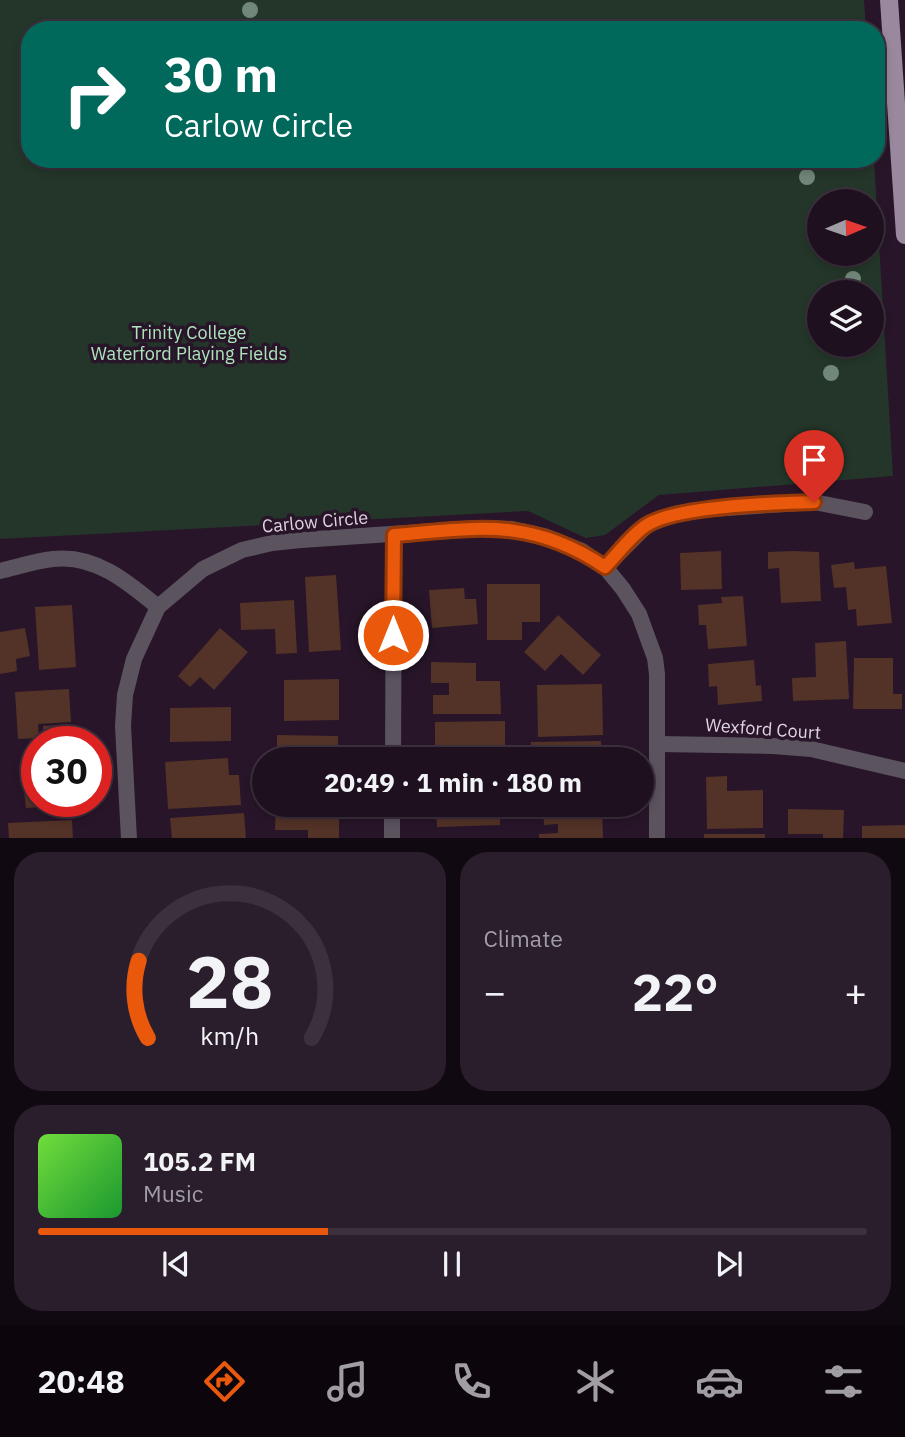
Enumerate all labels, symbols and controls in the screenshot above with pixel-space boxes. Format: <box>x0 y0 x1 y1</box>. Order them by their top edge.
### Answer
text: 30 m <box>164 42 278 105</box>
icon: right <box>49 49 140 140</box>
text: Carlow Circle <box>164 104 353 146</box>
north arrow <box>807 189 884 266</box>
map controls <box>807 189 884 357</box>
button: layers <box>807 280 884 357</box>
park label: Trinity College Waterford Playing Fields <box>91 321 287 365</box>
pin <box>784 430 844 502</box>
icon: arrive <box>795 441 833 479</box>
street label: Carlow Circle <box>261 505 369 538</box>
position arrow <box>356 598 430 672</box>
street label: Wexford Court <box>704 713 822 744</box>
speed limit sign: 30 <box>21 726 112 817</box>
text: 20:49 · 1 min · 180 m <box>324 765 582 799</box>
text: Climate <box>484 923 563 953</box>
text: 28 <box>186 933 273 1028</box>
text: 22° <box>632 958 719 1025</box>
text: − <box>484 967 506 1016</box>
text: + <box>844 967 867 1016</box>
text: km/h <box>200 1018 259 1051</box>
text: 105.2 FM <box>143 1144 256 1178</box>
text: Music <box>143 1178 203 1208</box>
icon: previous <box>157 1245 195 1283</box>
icon: pause <box>433 1245 471 1283</box>
icon: next <box>710 1245 748 1283</box>
icon: directions <box>200 1357 249 1406</box>
icon: music <box>323 1357 372 1406</box>
icon: phone <box>447 1357 496 1406</box>
icon: climate <box>571 1357 620 1406</box>
icon: car <box>695 1357 744 1406</box>
icon: filters <box>819 1357 868 1406</box>
text: 20:48 <box>37 1360 125 1402</box>

